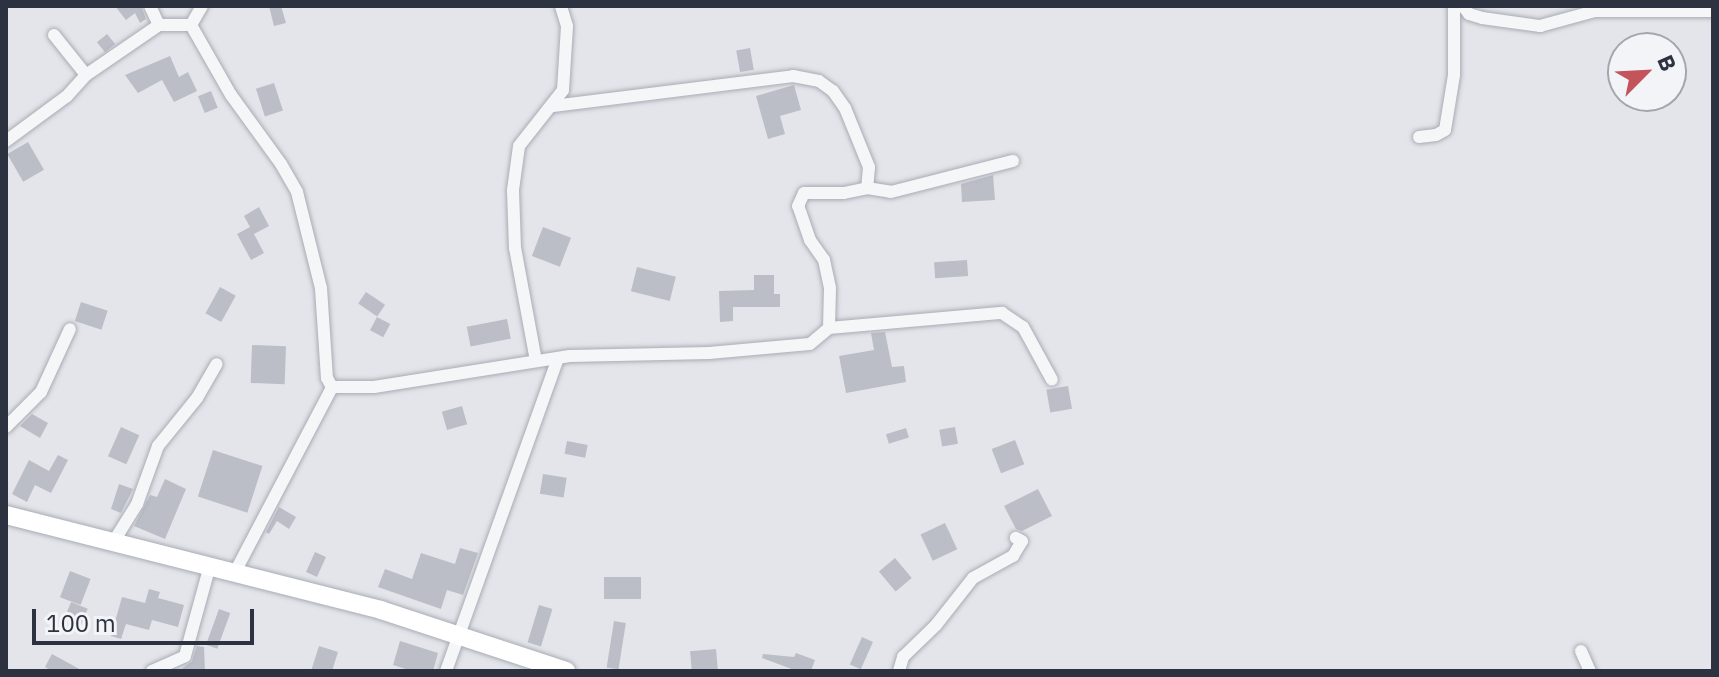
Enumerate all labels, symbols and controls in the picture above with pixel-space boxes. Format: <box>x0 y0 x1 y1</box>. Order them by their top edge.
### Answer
north arrow <box>1607 32 1687 112</box>
text: B <box>1651 50 1684 75</box>
scale bar <box>36 593 258 643</box>
text: 100 m <box>46 607 116 639</box>

